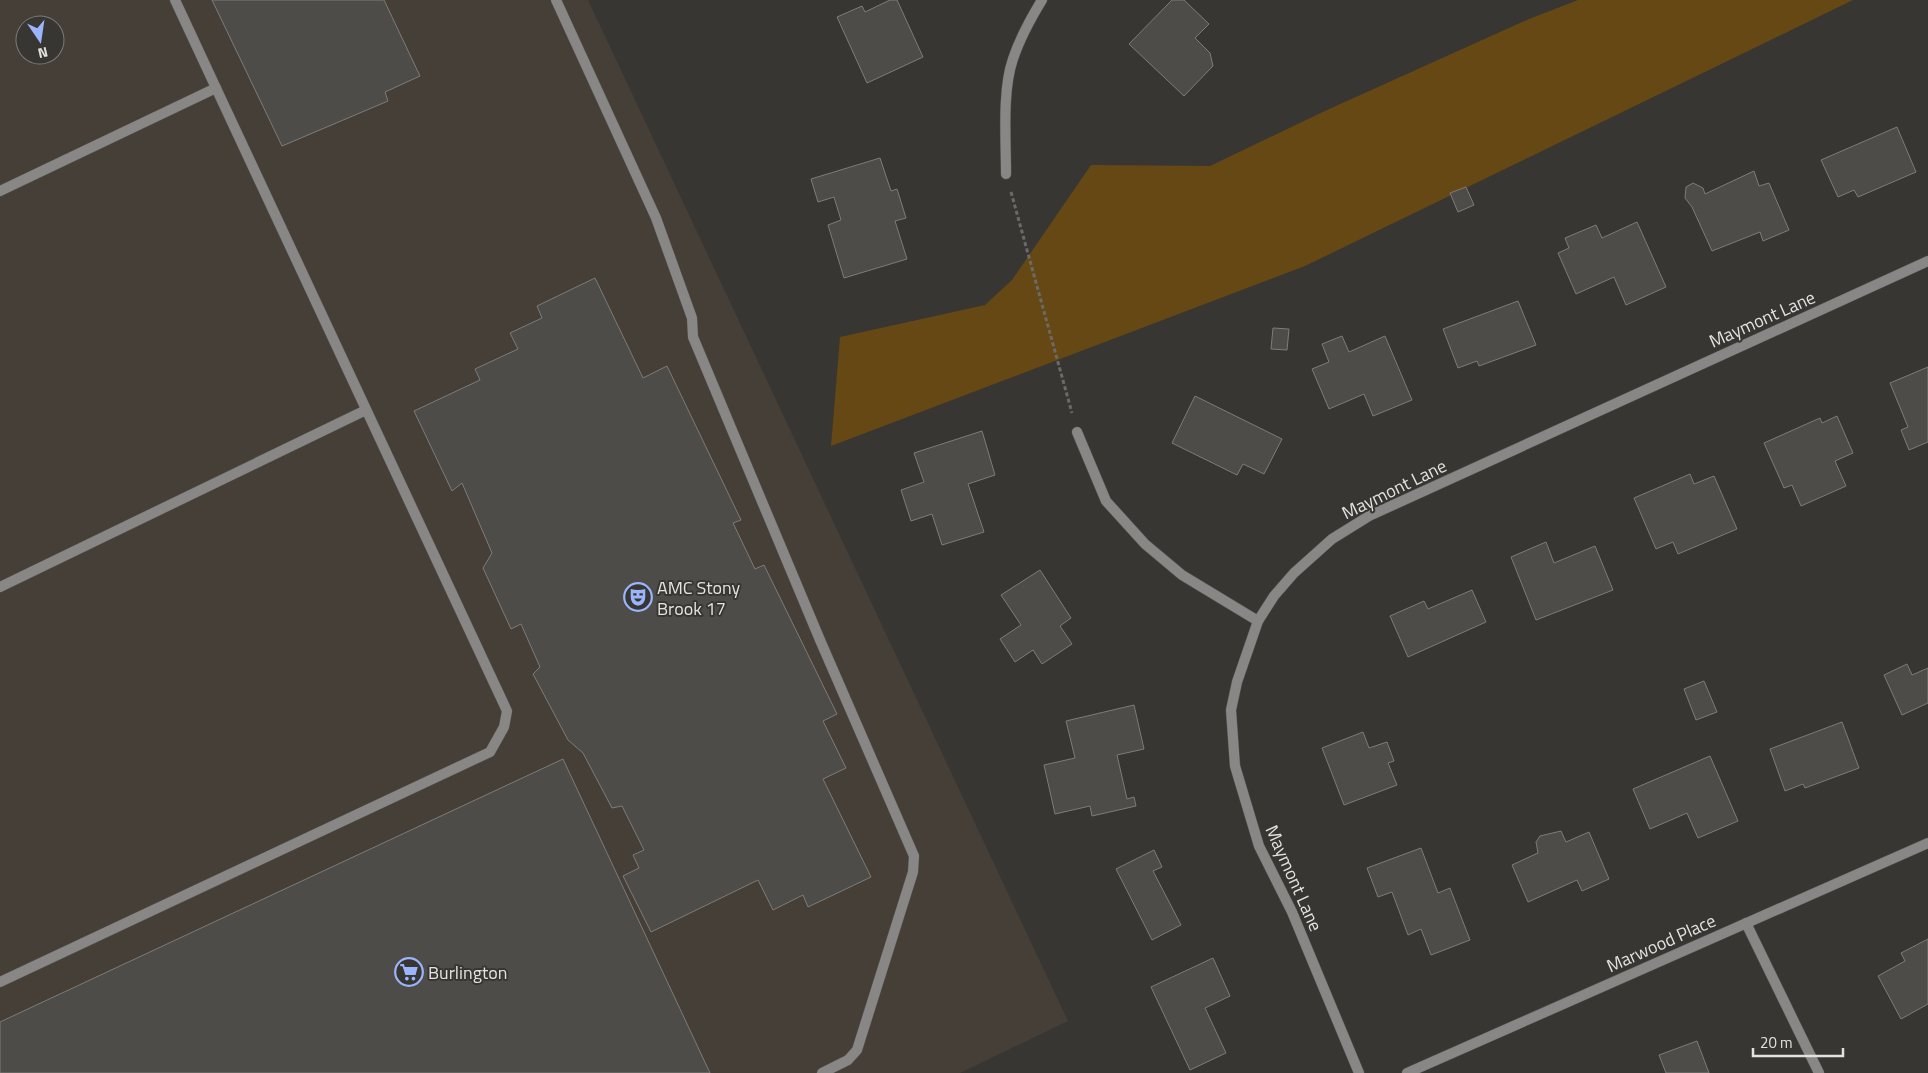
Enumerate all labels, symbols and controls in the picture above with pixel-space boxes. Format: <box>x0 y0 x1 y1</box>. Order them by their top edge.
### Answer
north arrow <box>15 15 65 65</box>
text: N <box>36 42 50 64</box>
street label: Maymont Lane <box>1705 284 1819 354</box>
street label: Maymont Lane <box>1337 452 1451 526</box>
place label: AMC Stony Brook 17 <box>657 574 741 622</box>
theatre icon: AMC Stony Brook 17 <box>623 582 653 612</box>
street label: Maymont Lane <box>1259 821 1329 935</box>
street label: Marwood Place <box>1602 907 1720 979</box>
supermarket icon: Burlington <box>394 957 424 987</box>
place label: Burlington <box>428 959 507 986</box>
scale bar <box>1753 1026 1843 1058</box>
text: 20 m <box>1760 1031 1793 1054</box>

